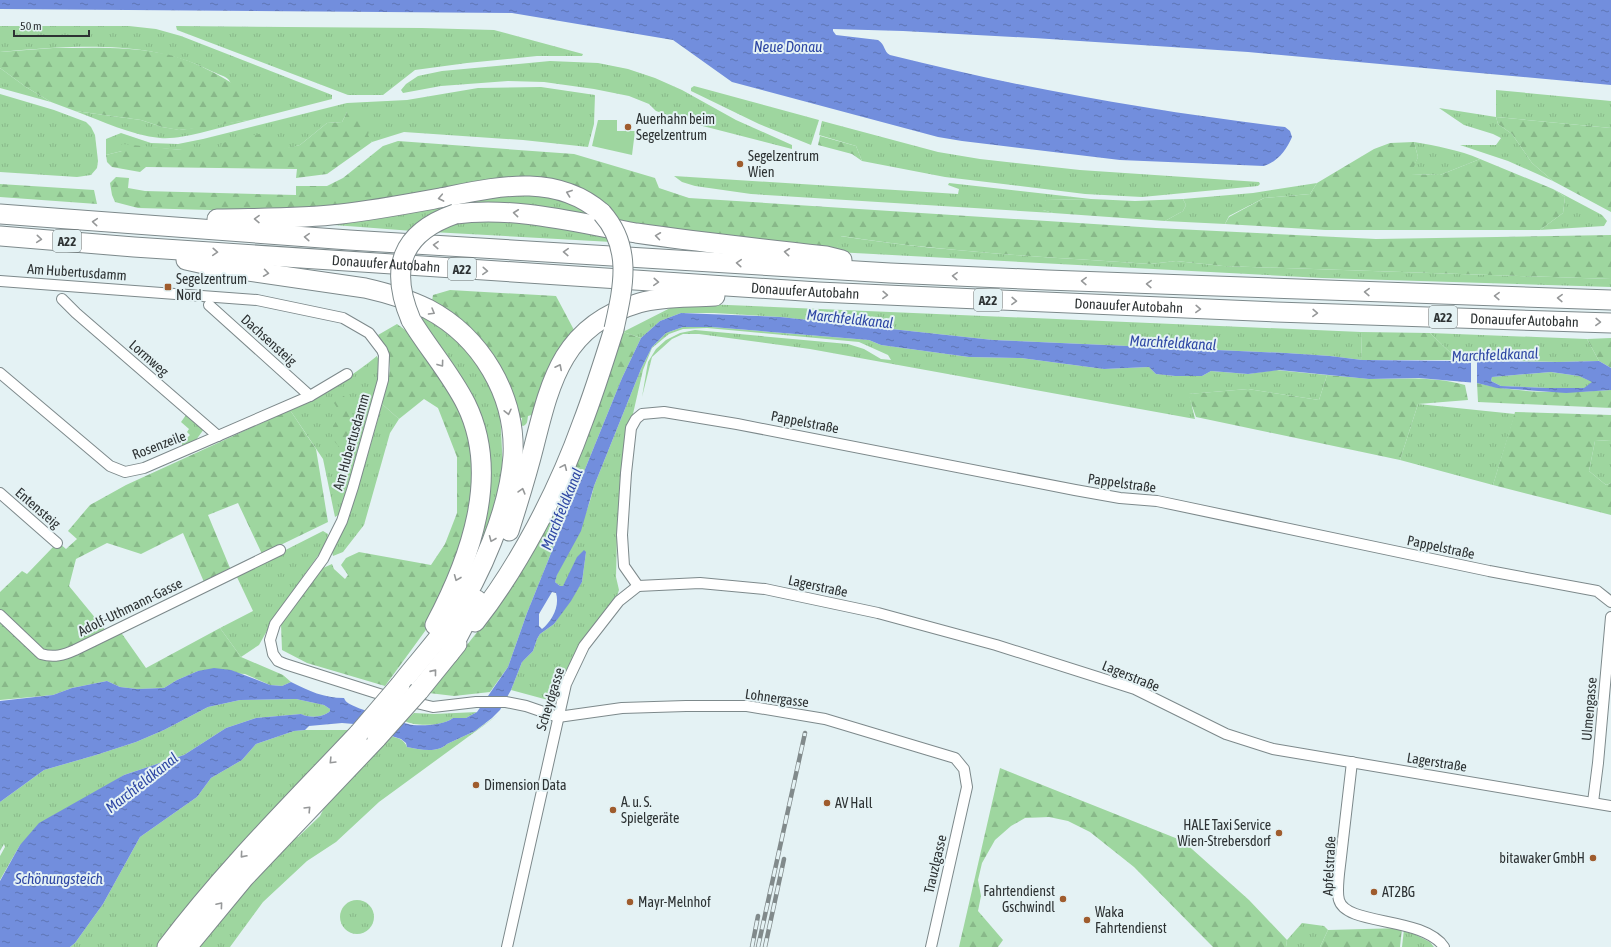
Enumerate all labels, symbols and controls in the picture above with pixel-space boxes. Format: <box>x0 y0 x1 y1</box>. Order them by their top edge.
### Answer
scale bar <box>14 12 89 38</box>
text: 50 m <box>20 19 42 33</box>
water label: Neue Donau <box>754 38 822 55</box>
place label: Auerhahn beim Segelzentrum <box>636 111 715 143</box>
marker: Auerhahn beim Segelzentrum <box>623 122 633 132</box>
place label: Segelzentrum Wien <box>748 148 819 180</box>
marker: Segelzentrum Wien <box>735 159 745 169</box>
one-way arrow <box>566 190 573 198</box>
one-way arrow <box>438 193 444 201</box>
one-way arrow <box>513 209 519 218</box>
one-way arrow <box>254 215 260 223</box>
one-way arrow <box>92 217 98 226</box>
road number: A22 <box>53 230 81 252</box>
one-way arrow <box>304 232 310 241</box>
one-way arrow <box>655 232 661 241</box>
one-way arrow <box>36 235 42 244</box>
one-way arrow <box>433 240 439 249</box>
one-way arrow <box>784 247 790 256</box>
one-way arrow <box>212 248 218 257</box>
one-way arrow <box>563 248 569 257</box>
street label: Donauufer Autobahn <box>331 252 441 275</box>
road number: A22 <box>448 258 476 280</box>
one-way arrow <box>736 259 742 268</box>
street label: Am Hubertusdamm <box>27 261 127 283</box>
one-way arrow <box>482 266 488 275</box>
one-way arrow <box>262 268 269 277</box>
place label: Segelzentrum Nord <box>176 271 247 303</box>
one-way arrow <box>952 272 958 280</box>
one-way arrow <box>1081 277 1087 286</box>
one-way arrow <box>653 278 659 286</box>
street label: Donauufer Autobahn <box>750 280 860 302</box>
one-way arrow <box>1146 280 1152 288</box>
marker: Segelzentrum Nord <box>163 282 173 292</box>
one-way arrow <box>1364 287 1370 296</box>
road number: A22 <box>974 289 1002 311</box>
one-way arrow <box>882 291 888 300</box>
one-way arrow <box>1494 292 1500 301</box>
one-way arrow <box>1557 294 1563 303</box>
street label: Donauufer Autobahn <box>1074 295 1183 316</box>
one-way arrow <box>1011 297 1017 305</box>
water label: Marchfeldkanal <box>806 305 894 332</box>
one-way arrow <box>1195 305 1201 313</box>
road number: A22 <box>1429 306 1457 328</box>
one-way arrow <box>428 307 435 314</box>
one-way arrow <box>1312 309 1318 318</box>
street label: Donauufer Autobahn <box>1470 310 1579 330</box>
street label: Dachsensteig <box>238 311 300 369</box>
one-way arrow <box>1595 318 1601 326</box>
water label: Marchfeldkanal <box>1129 332 1217 353</box>
street label: Lormweg <box>126 337 172 379</box>
water label: Marchfeldkanal <box>1451 344 1539 365</box>
one-way arrow <box>436 359 443 366</box>
one-way arrow <box>554 363 562 371</box>
street label: Am Hubertusdamm <box>330 392 372 492</box>
street label: Pappelstraße <box>770 408 840 436</box>
one-way arrow <box>504 409 512 415</box>
street label: Rosenzeile <box>130 427 188 463</box>
one-way arrow <box>560 463 568 470</box>
water label: Marchfeldkanal <box>537 465 586 552</box>
street label: Pappelstraße <box>1087 470 1157 496</box>
street label: Entensteig <box>12 484 64 532</box>
one-way arrow <box>517 488 526 495</box>
street label: Pappelstraße <box>1406 532 1476 562</box>
one-way arrow <box>489 534 497 542</box>
street label: Lagerstraße <box>787 572 849 600</box>
street label: Adolf-Uthmann-Gasse <box>75 575 185 639</box>
one-way arrow <box>454 575 462 582</box>
street label: Lagerstraße <box>1100 657 1162 695</box>
street label: Scheydgasse <box>533 666 567 732</box>
one-way arrow <box>429 670 436 677</box>
street label: Ulmengasse <box>1578 677 1600 741</box>
street label: Lohnergasse <box>744 686 810 710</box>
water label: Marchfeldkanal <box>102 749 181 816</box>
street label: Lagerstraße <box>1406 749 1468 775</box>
one-way arrow <box>329 756 337 764</box>
place label: Dimension Data <box>484 777 567 793</box>
marker: Dimension Data <box>471 780 481 790</box>
place label: A. u. S. Spielgeräte <box>621 794 679 826</box>
place label: AV Hall <box>835 795 873 811</box>
marker: AV Hall <box>822 798 832 808</box>
marker: A. u. S. Spielgeräte <box>608 805 618 815</box>
one-way arrow <box>303 807 310 814</box>
place label: HALE Taxi Service Wien-Strebersdorf <box>1177 817 1271 849</box>
marker: HALE Taxi Service Wien-Strebersdorf <box>1274 828 1284 838</box>
street label: Trauzlgasse <box>921 833 949 895</box>
street label: Apfelstraße <box>1319 836 1339 896</box>
place label: bitawaker GmbH <box>1499 850 1585 866</box>
one-way arrow <box>240 851 247 858</box>
marker: bitawaker GmbH <box>1588 853 1598 863</box>
water label: Schönungsteich <box>14 870 103 887</box>
place label: Fahrtendienst Gschwindl <box>983 883 1055 915</box>
place label: AT2BG <box>1382 884 1415 900</box>
marker: AT2BG <box>1369 887 1379 897</box>
place label: Mayr-Melnhof <box>638 894 711 910</box>
marker: Fahrtendienst Gschwindl <box>1058 894 1068 904</box>
marker: Mayr-Melnhof <box>625 897 635 907</box>
one-way arrow <box>215 902 222 910</box>
place label: Waka Fahrtendienst <box>1095 904 1167 936</box>
marker: Waka Fahrtendienst <box>1082 915 1092 925</box>

